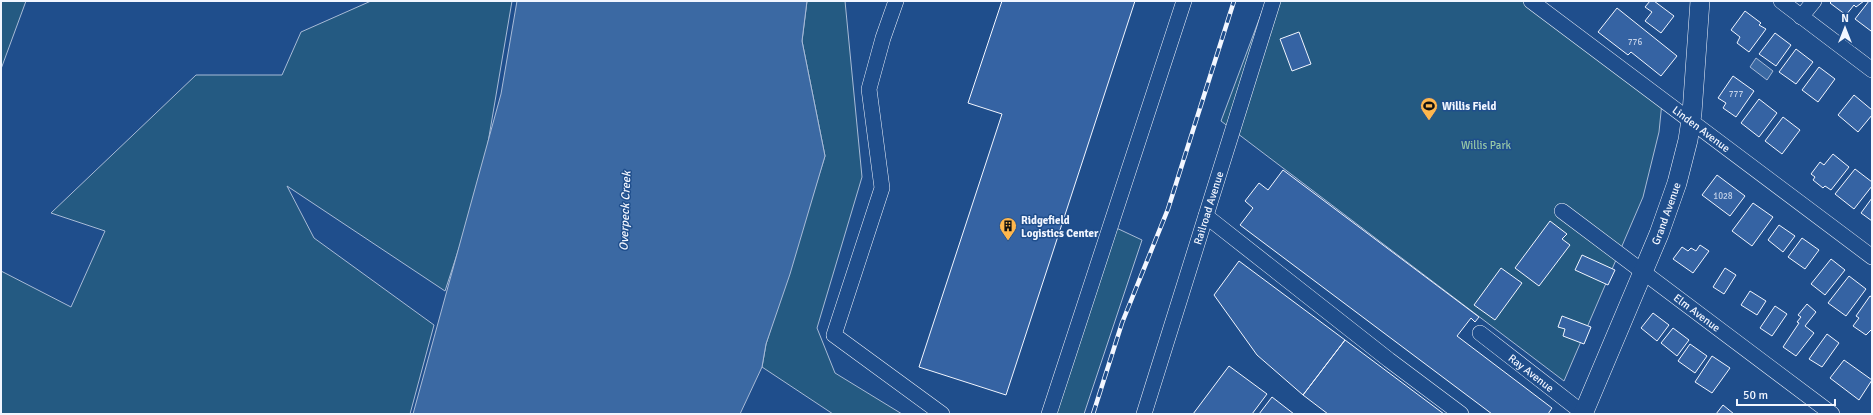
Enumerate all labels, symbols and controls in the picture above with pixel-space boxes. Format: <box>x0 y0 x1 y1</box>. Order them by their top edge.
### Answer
north arrow <box>1825 8 1865 48</box>
text: N <box>1841 12 1849 25</box>
house number: 776 <box>1628 37 1642 48</box>
house number: 777 <box>1729 89 1743 100</box>
sports icon: Willis Field <box>1419 96 1439 121</box>
place label: Willis Field <box>1442 100 1496 113</box>
street label: Linden Avenue <box>1670 103 1732 155</box>
park label: Willis Park <box>1461 139 1511 152</box>
water label: Overpeck Creek <box>617 170 634 251</box>
street label: Railroad Avenue <box>1191 170 1226 246</box>
street label: Grand Avenue <box>1649 181 1684 247</box>
house number: 1028 <box>1713 191 1733 202</box>
place label: Ridgefield Logistics Center <box>1021 214 1099 240</box>
building icon: Ridgefield Logistics Center <box>998 216 1018 241</box>
street label: Elm Avenue <box>1671 291 1723 335</box>
street label: Ray Avenue <box>1506 352 1556 395</box>
scale bar <box>1737 381 1835 407</box>
text: 50 m <box>1743 388 1768 403</box>

